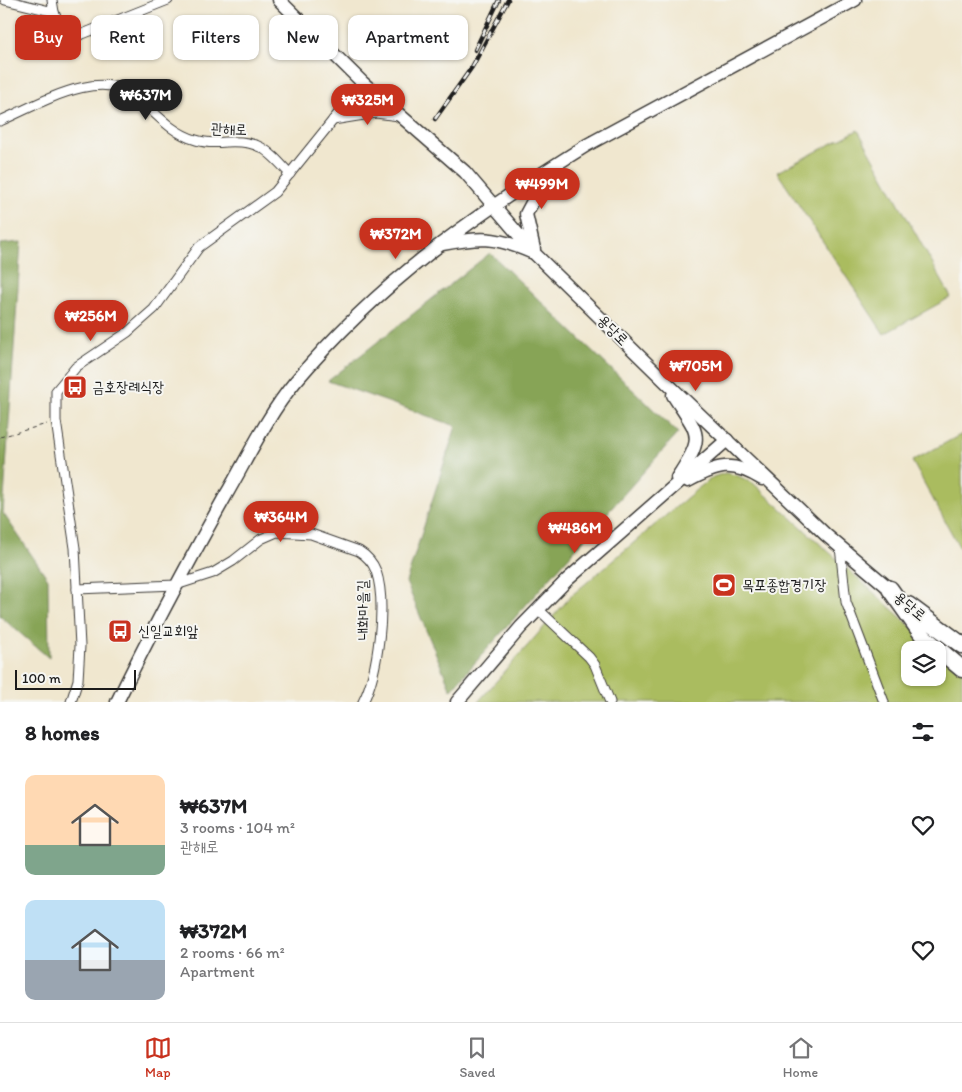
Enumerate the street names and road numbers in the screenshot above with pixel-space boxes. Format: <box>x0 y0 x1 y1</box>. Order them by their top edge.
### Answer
street label: 관해로 <box>211 119 247 139</box>
street label: 용당로 <box>594 311 632 349</box>
street label: 내화마을길 <box>353 580 373 640</box>
street label: 용당로 <box>890 587 930 625</box>

